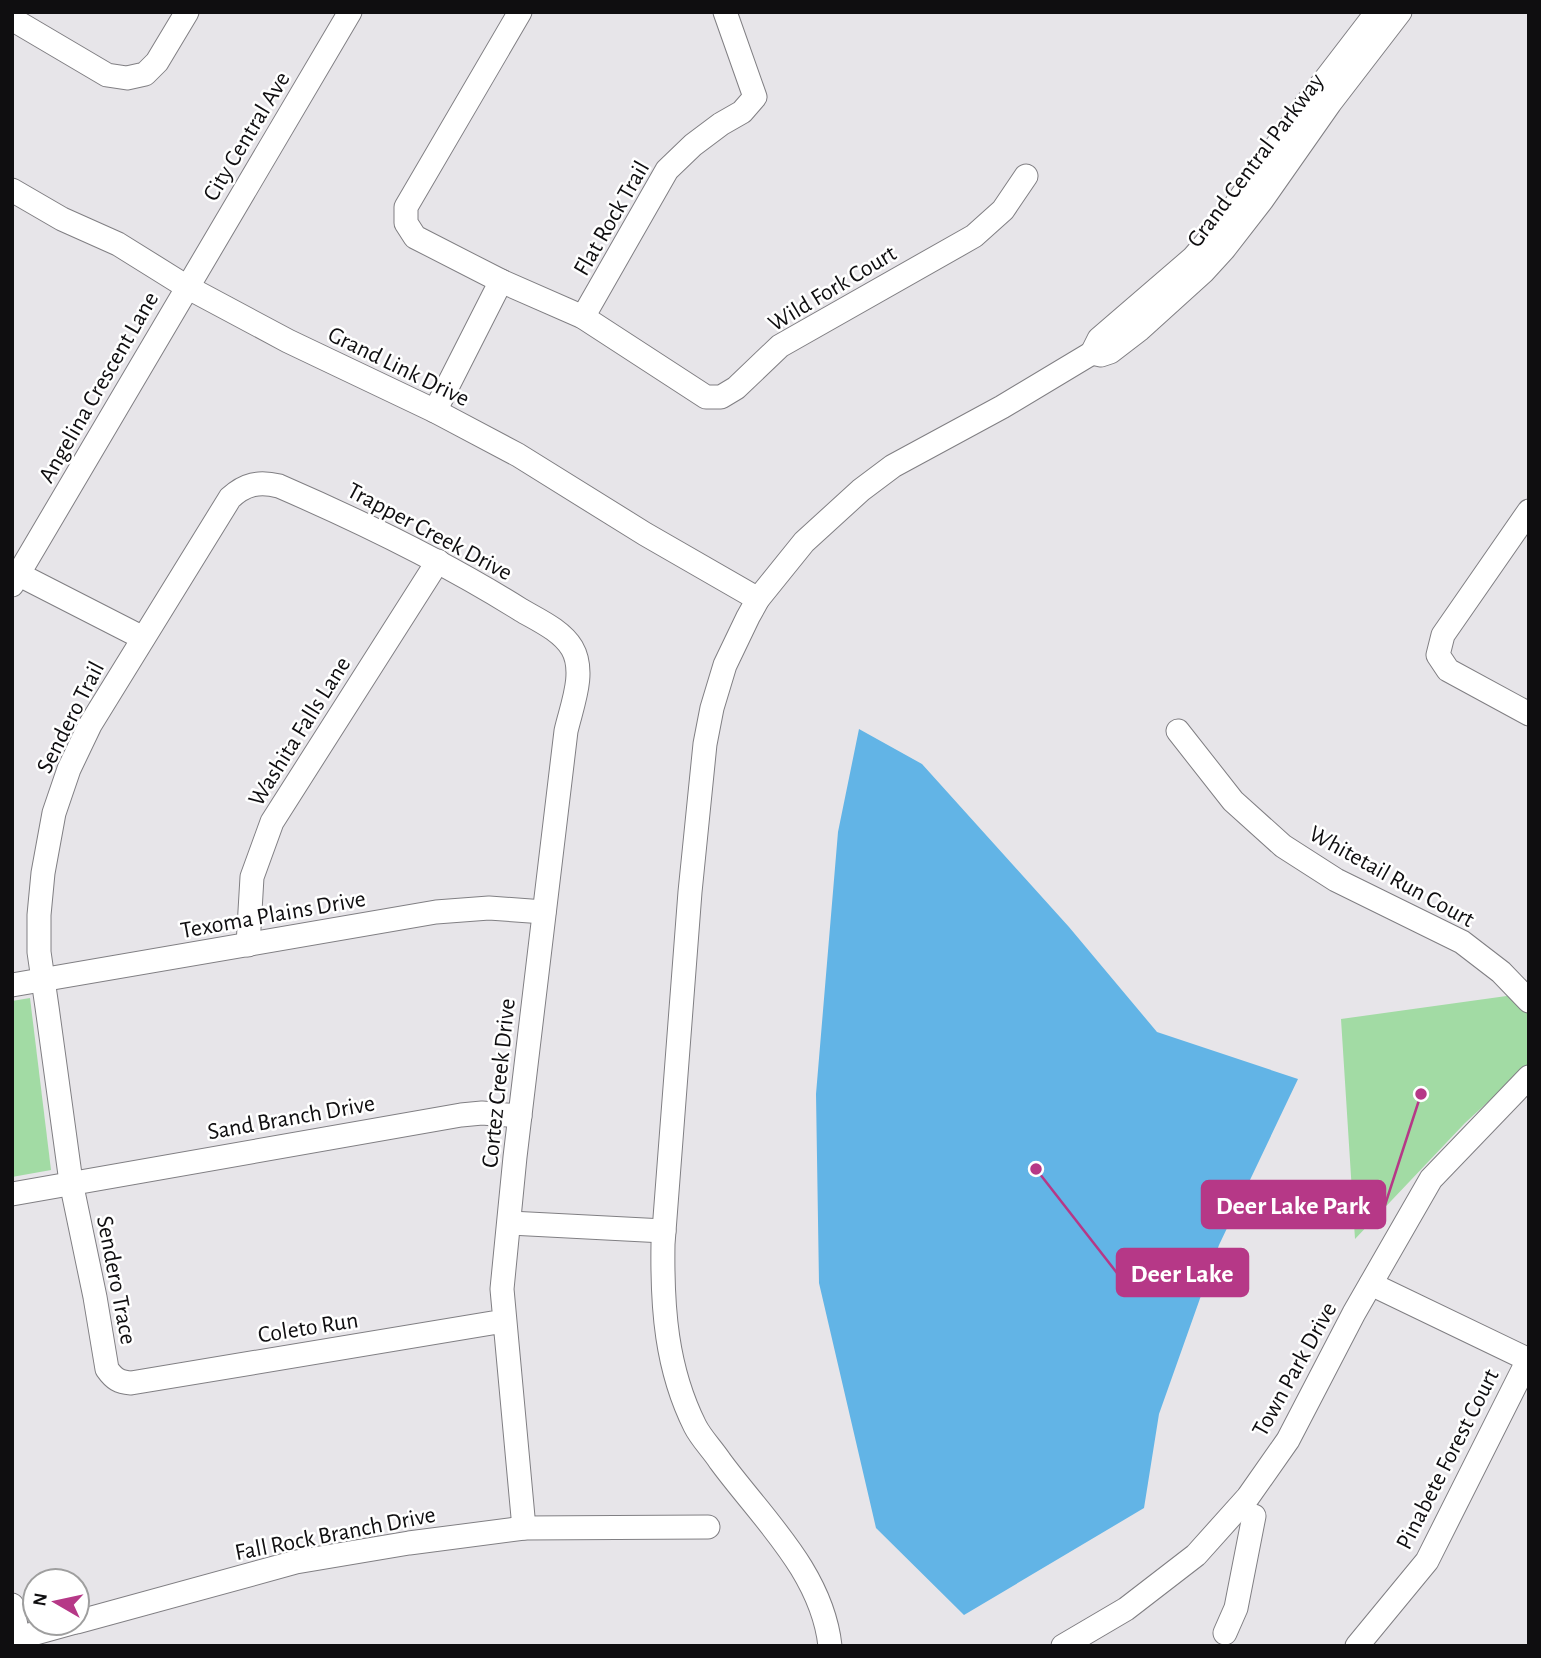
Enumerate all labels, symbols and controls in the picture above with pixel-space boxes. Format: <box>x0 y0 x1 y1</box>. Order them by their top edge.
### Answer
street label: City Central Ave <box>199 68 295 205</box>
street label: Grand Central Parkway <box>1183 69 1329 252</box>
street label: Flat Rock Trail <box>569 157 654 280</box>
street label: Wild Fork Court <box>764 241 901 336</box>
street label: Angelina Crescent Lane <box>34 288 163 487</box>
street label: Grand Link Drive <box>324 322 473 411</box>
street label: Trapper Creek Drive <box>343 478 516 585</box>
street label: Washita Falls Lane <box>244 653 355 810</box>
street label: Sendero Trail <box>33 658 109 777</box>
street label: Whitetail Run Court <box>1305 822 1478 932</box>
street label: Texoma Plains Drive <box>179 887 368 943</box>
street label: Cortez Creek Drive <box>478 997 520 1169</box>
street label: Sand Branch Drive <box>206 1091 377 1145</box>
callout: Deer Lake Park <box>1202 1181 1385 1228</box>
text: Deer Lake Park <box>1216 1193 1370 1219</box>
street label: Sendero Trace <box>92 1214 140 1346</box>
callout: Deer Lake <box>1117 1249 1248 1296</box>
text: Deer Lake <box>1131 1261 1233 1287</box>
street label: Town Park Drive <box>1248 1298 1342 1441</box>
street label: Coleto Run <box>256 1308 360 1348</box>
street label: Pinabete Forest Court <box>1392 1365 1504 1554</box>
street label: Fall Rock Branch Drive <box>233 1503 438 1565</box>
north arrow <box>21 1567 91 1637</box>
text: N <box>30 1592 51 1608</box>

